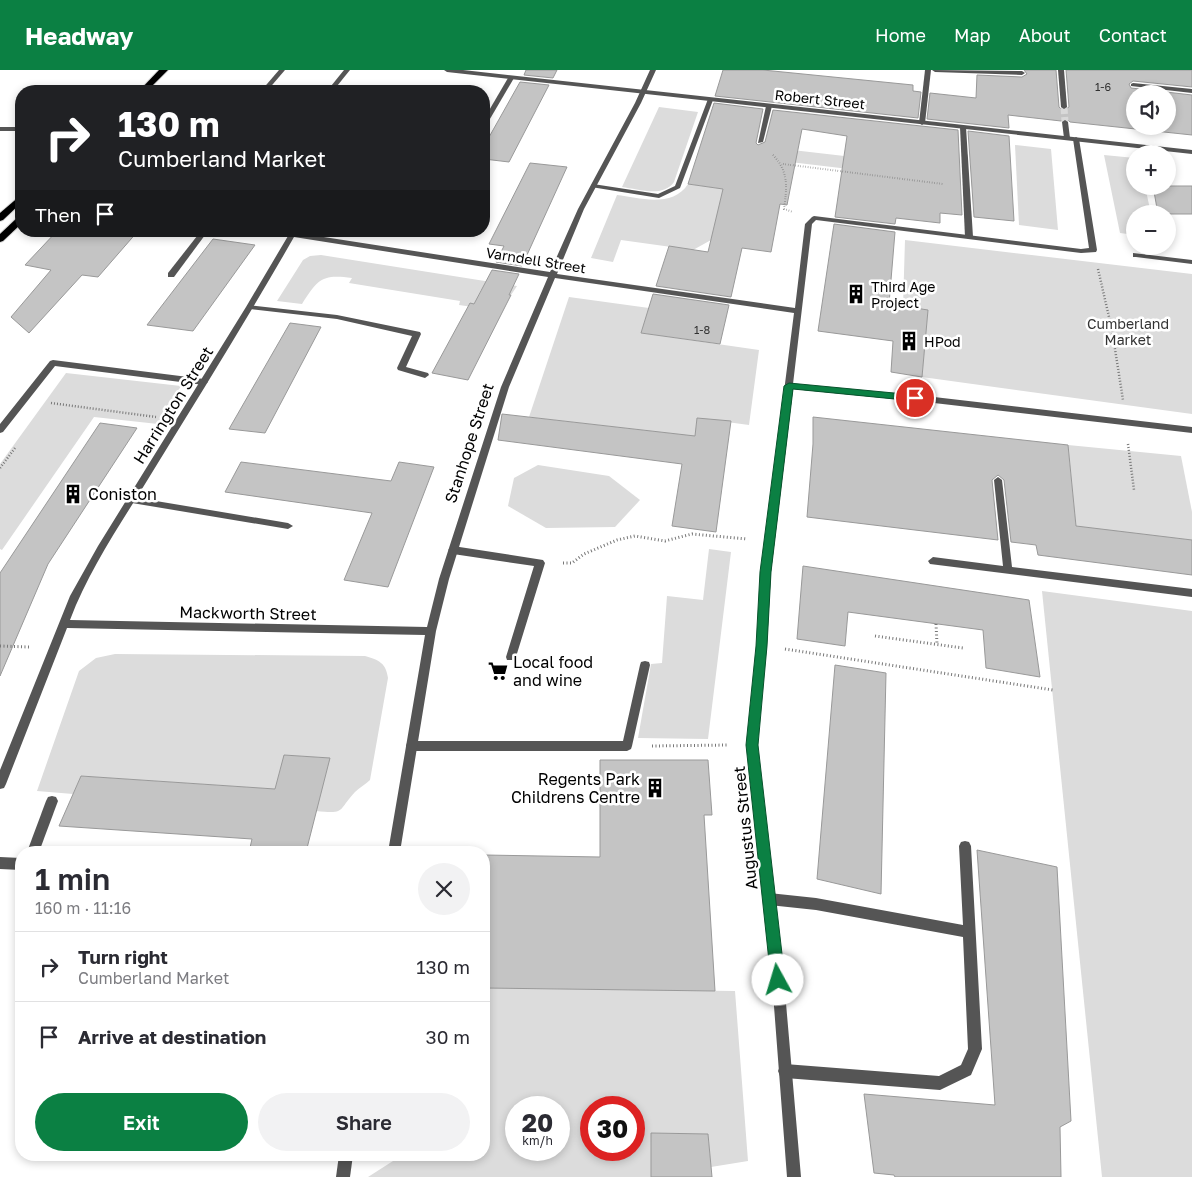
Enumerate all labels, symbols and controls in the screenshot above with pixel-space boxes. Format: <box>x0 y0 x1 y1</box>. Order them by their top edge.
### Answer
text: Headway <box>25 21 133 50</box>
text: Home <box>875 24 926 46</box>
text: Map <box>954 24 991 46</box>
text: About <box>1019 24 1071 46</box>
text: Contact <box>1099 24 1167 46</box>
house number: 1-6 <box>1095 80 1111 93</box>
map controls <box>1126 85 1176 255</box>
button: sound <box>1126 85 1176 135</box>
street label: Robert Street <box>774 86 866 112</box>
text: 130 m <box>118 103 220 145</box>
icon: right <box>35 105 100 170</box>
text: Cumberland Market <box>118 145 326 172</box>
button: + <box>1126 145 1176 195</box>
icon: arrive <box>91 200 119 228</box>
text: Then <box>35 203 81 226</box>
button: − <box>1126 205 1176 255</box>
street label: Varndell Street <box>485 244 587 276</box>
place label: Third Age Project <box>871 278 935 311</box>
building icon: Third Age Project <box>845 283 867 305</box>
park label: Cumberland Market <box>1087 315 1169 348</box>
house number: 1-8 <box>694 323 710 336</box>
building icon: HPod <box>898 330 920 352</box>
place label: HPod <box>924 333 961 350</box>
street label: Harrington Street <box>129 343 217 467</box>
pin <box>894 377 936 419</box>
street label: Stanhope Street <box>440 380 498 506</box>
icon: arrive <box>901 384 929 412</box>
building icon: Coniston <box>62 483 84 505</box>
place label: Coniston <box>88 484 157 504</box>
street label: Mackworth Street <box>179 602 317 624</box>
place label: Local food and wine <box>513 652 593 690</box>
supermarket icon: Local food and wine <box>487 660 509 682</box>
street label: Augustus Street <box>729 765 761 891</box>
place label: Regents Park Childrens Centre <box>511 769 640 807</box>
building icon: Regents Park Childrens Centre <box>644 777 666 799</box>
text: 1 min <box>35 861 110 897</box>
button: close <box>418 863 470 915</box>
text: 160 m · 11:16 <box>35 898 131 918</box>
text: Turn right <box>78 945 168 968</box>
icon: right <box>35 953 63 981</box>
position arrow <box>751 953 803 1005</box>
text: 130 m <box>416 955 470 978</box>
text: Cumberland Market <box>78 968 229 988</box>
icon: arrive <box>35 1023 63 1051</box>
text: Arrive at destination <box>78 1025 266 1048</box>
text: 30 m <box>426 1025 470 1048</box>
button: Exit <box>35 1093 248 1151</box>
button: Share <box>258 1093 470 1151</box>
speed limit sign: 30 <box>580 1096 645 1161</box>
text: 20 <box>522 1107 553 1138</box>
text: km/h <box>522 1133 553 1148</box>

